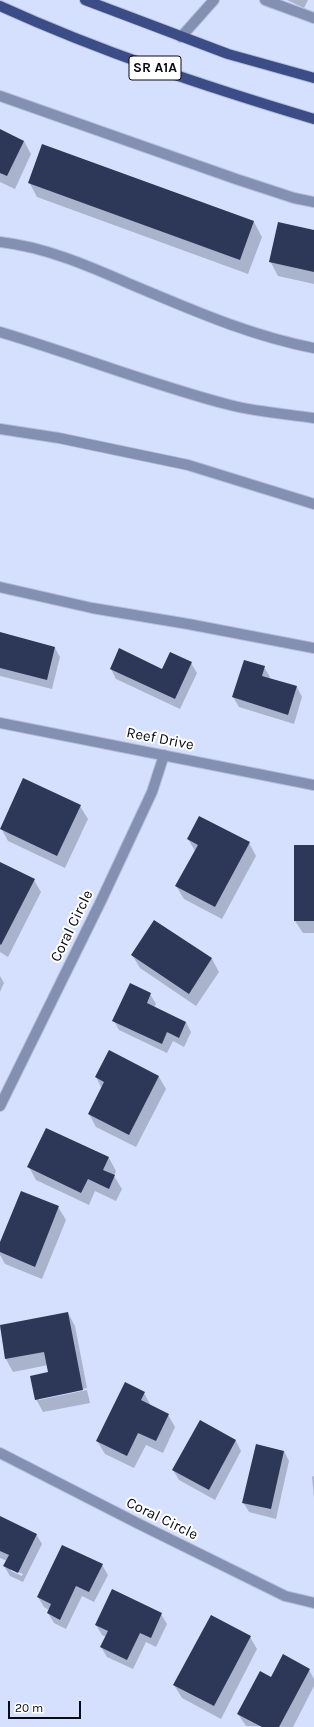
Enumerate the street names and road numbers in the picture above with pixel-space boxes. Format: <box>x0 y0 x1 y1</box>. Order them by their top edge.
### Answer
road number: SR A1A <box>129 56 181 80</box>
street label: Reef Drive <box>125 724 195 754</box>
street label: Coral Circle <box>47 887 97 965</box>
street label: Coral Circle <box>123 1494 201 1544</box>

